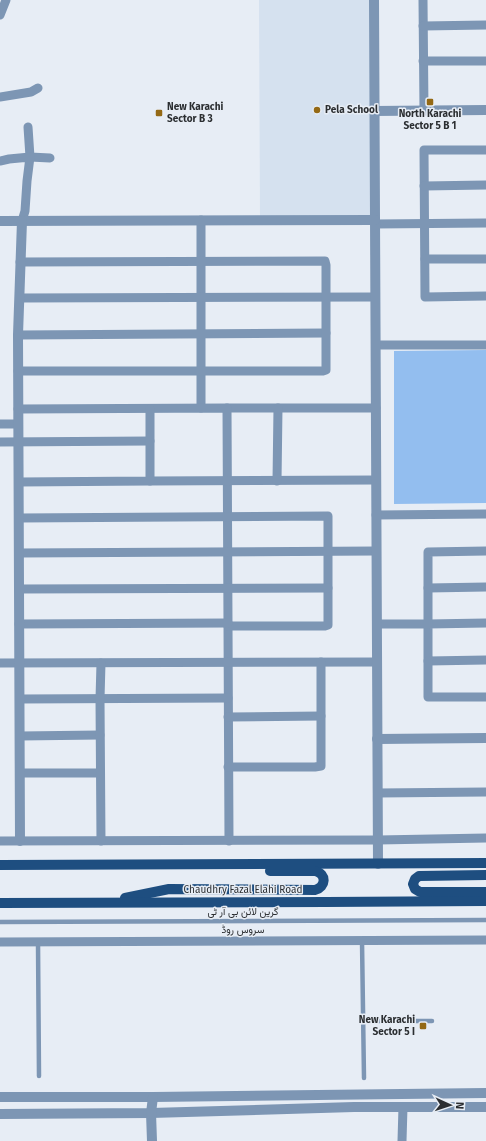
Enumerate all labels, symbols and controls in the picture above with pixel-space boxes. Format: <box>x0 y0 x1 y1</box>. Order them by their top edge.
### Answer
marker: North Karachi Sector 5 B 1 <box>425 97 435 107</box>
place label: New Karachi Sector B 3 <box>167 101 223 125</box>
place label: Pela School <box>325 104 378 116</box>
marker: Pela School <box>312 105 322 115</box>
marker: New Karachi Sector B 3 <box>154 108 164 118</box>
place label: North Karachi Sector 5 B 1 <box>399 108 462 132</box>
street label: Chaudhry Fazal Elahi Road <box>184 884 302 896</box>
street label: گرین لائن بی آر ٹی <box>207 906 279 918</box>
street label: سروس روڈ <box>221 924 265 936</box>
place label: New Karachi Sector 5 I <box>359 1014 415 1038</box>
marker: New Karachi Sector 5 I <box>418 1021 428 1031</box>
north arrow <box>430 1085 470 1125</box>
text: N <box>453 1102 466 1109</box>

